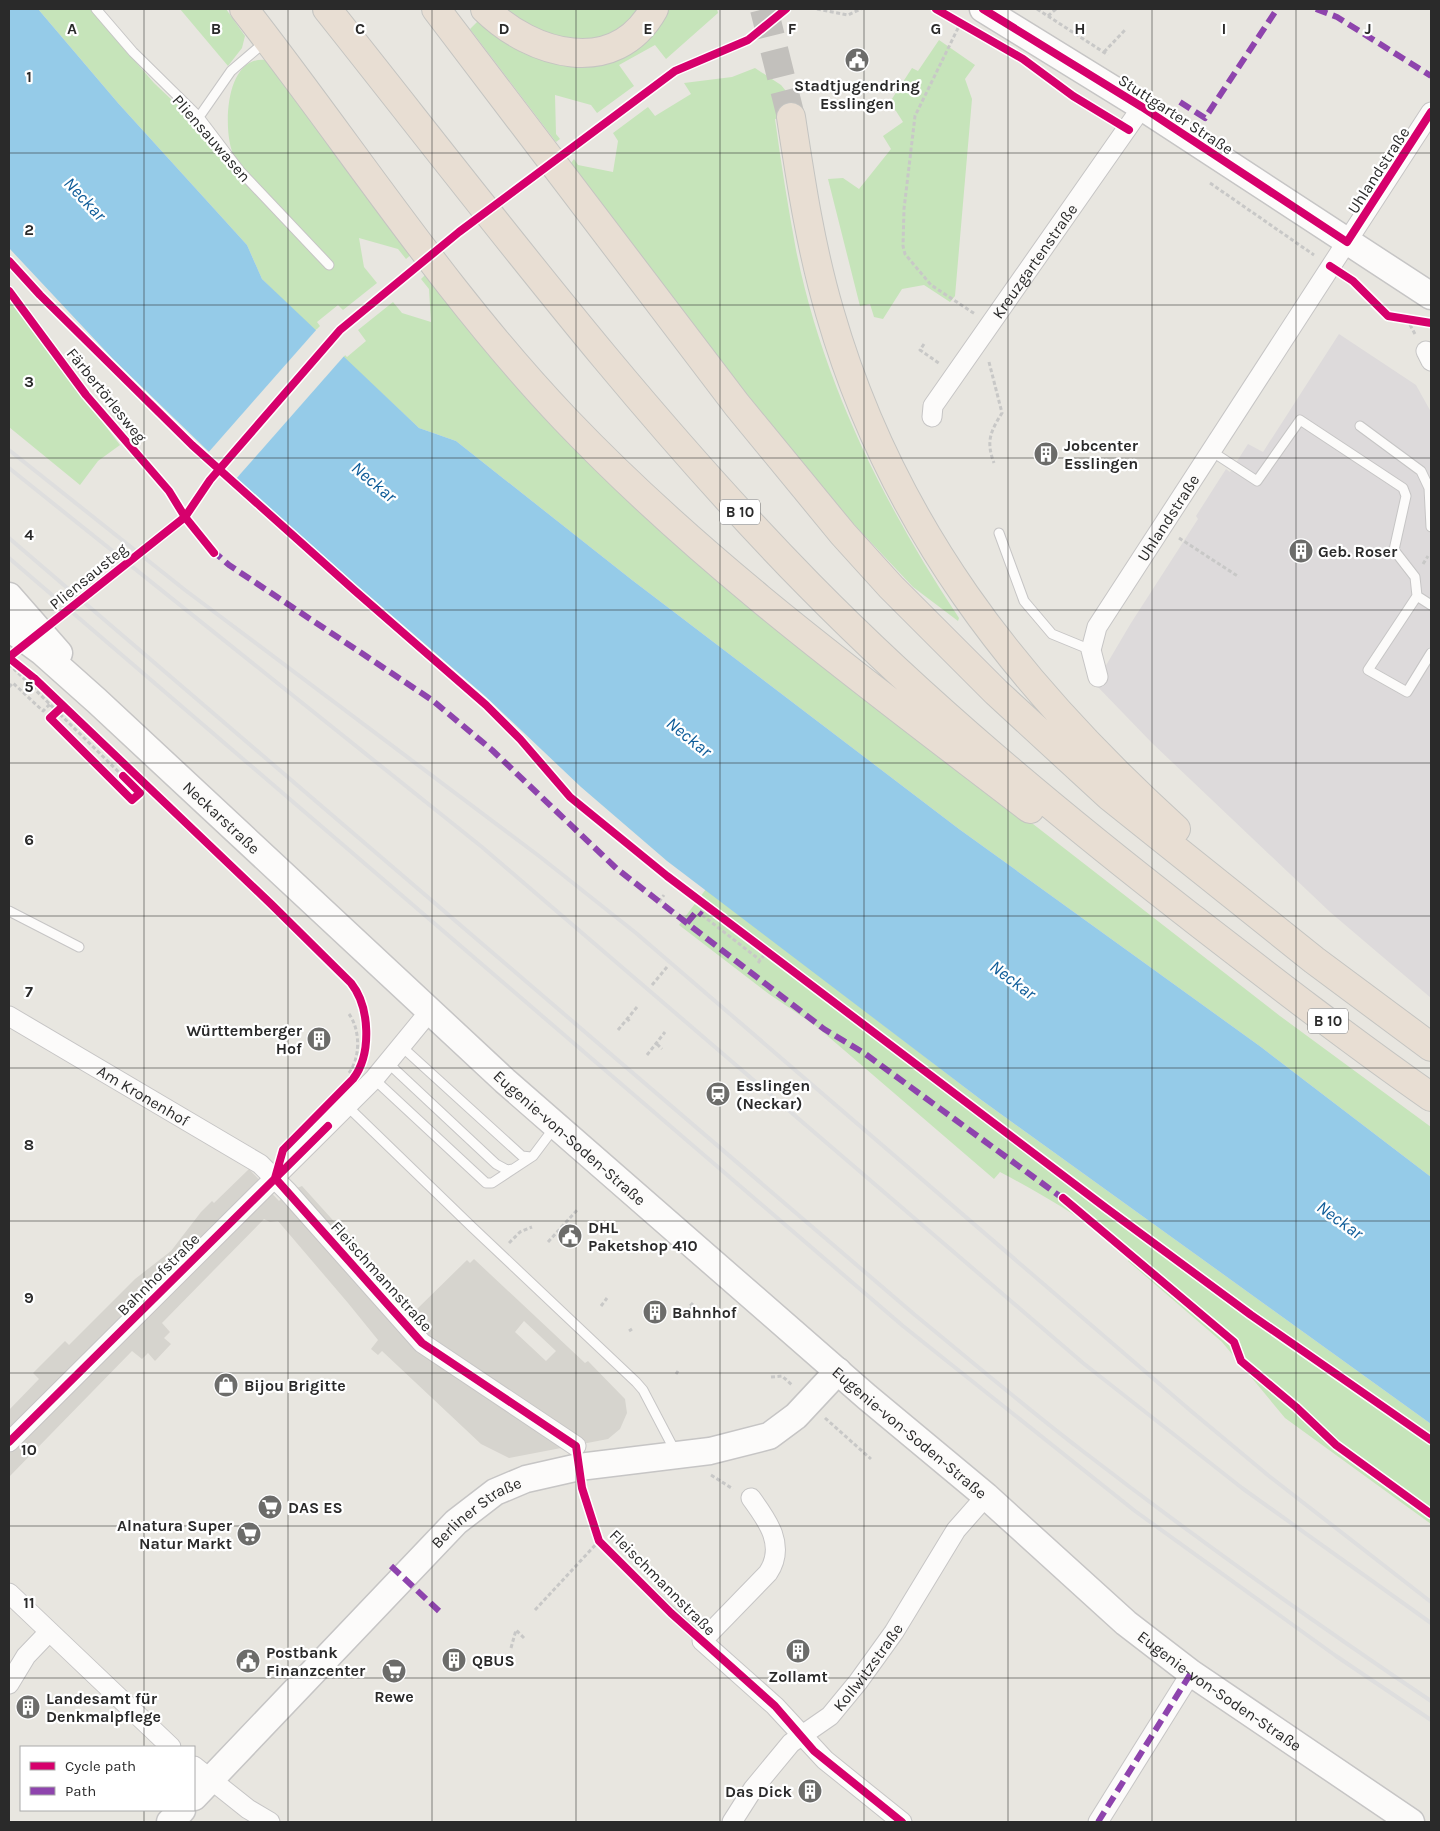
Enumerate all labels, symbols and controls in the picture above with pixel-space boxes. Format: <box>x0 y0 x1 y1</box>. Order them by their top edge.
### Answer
text: A <box>67 19 77 38</box>
text: B <box>211 19 221 38</box>
text: C <box>355 19 365 38</box>
text: D <box>499 19 510 38</box>
text: E <box>643 19 653 38</box>
text: F <box>788 19 797 38</box>
text: G <box>931 19 941 38</box>
text: H <box>1074 19 1086 38</box>
text: I <box>1222 19 1226 38</box>
text: J <box>1364 19 1372 38</box>
public building icon: Stadtjugendring Esslingen <box>844 47 870 73</box>
text: 1 <box>26 67 32 86</box>
street label: Stuttgarter Straße <box>1115 70 1237 159</box>
place label: Stadtjugendring Esslingen <box>794 76 920 113</box>
street label: Pliensauwasen <box>169 91 255 186</box>
street label: Uhlandstraße <box>1343 123 1414 217</box>
water label: Neckar <box>59 172 111 226</box>
street label: Kreuzgartenstraße <box>988 200 1081 322</box>
text: 2 <box>24 220 34 239</box>
street label: Färbertörlesweg <box>63 344 151 447</box>
text: 3 <box>24 372 34 391</box>
place label: Jobcenter Esslingen <box>1064 436 1139 473</box>
building icon: Jobcenter Esslingen <box>1033 441 1059 467</box>
water label: Neckar <box>347 457 402 508</box>
street label: Uhlandstraße <box>1133 471 1203 565</box>
road number: B 10 <box>720 500 760 524</box>
text: 4 <box>24 525 34 544</box>
building icon: Geb. Roser <box>1288 538 1314 564</box>
street label: Pliensausteg <box>46 539 131 614</box>
place label: Geb. Roser <box>1318 542 1398 561</box>
text: 5 <box>24 677 34 696</box>
water label: Neckar <box>662 712 717 762</box>
street label: Neckarstraße <box>179 777 264 858</box>
text: 6 <box>24 830 34 849</box>
water label: Neckar <box>986 956 1041 1005</box>
text: 7 <box>25 982 33 1001</box>
road number: B 10 <box>1308 1008 1348 1034</box>
place label: Württemberger Hof <box>186 1021 303 1058</box>
building icon: Württemberger Hof <box>306 1026 332 1052</box>
street label: Am Kronenhof <box>94 1061 193 1130</box>
street label: Eugenie-von-Soden-Straße <box>489 1066 650 1210</box>
place label: Esslingen (Neckar) <box>736 1076 810 1113</box>
station icon: Esslingen (Neckar) <box>705 1081 731 1107</box>
text: 8 <box>24 1135 34 1154</box>
water label: Neckar <box>1312 1196 1368 1245</box>
street label: Fleischmannstraße <box>327 1217 436 1336</box>
place label: DHL Paketshop 410 <box>588 1218 698 1255</box>
public building icon: DHL Paketshop 410 <box>557 1223 583 1249</box>
street label: Bahnhofstraße <box>113 1229 203 1319</box>
text: 9 <box>24 1288 34 1307</box>
building icon: Bahnhof <box>642 1299 668 1325</box>
place label: Bahnhof <box>672 1303 737 1322</box>
street label: Eugenie-von-Soden-Straße <box>828 1362 991 1503</box>
shop icon: Bijou Brigitte <box>213 1372 239 1398</box>
place label: Bijou Brigitte <box>244 1376 346 1395</box>
text: 10 <box>21 1440 37 1459</box>
street label: Berliner Straße <box>427 1473 524 1552</box>
supermarket icon: DAS ES <box>257 1494 283 1520</box>
place label: DAS ES <box>288 1498 343 1517</box>
place label: Alnatura Super Natur Markt <box>117 1516 233 1553</box>
supermarket icon: Alnatura Super Natur Markt <box>236 1521 262 1547</box>
street label: Fleischmannstraße <box>606 1525 720 1639</box>
text: 11 <box>23 1593 35 1612</box>
street label: Kollwitzstraße <box>829 1620 907 1715</box>
street label: Eugenie-von-Soden-Straße <box>1134 1627 1305 1755</box>
building icon: Zollamt <box>785 1638 811 1664</box>
place label: Postbank Finanzcenter <box>266 1643 366 1680</box>
building icon: QBUS <box>441 1647 467 1673</box>
public building icon: Postbank Finanzcenter <box>235 1648 261 1674</box>
place label: QBUS <box>472 1651 515 1670</box>
supermarket icon: Rewe <box>381 1658 407 1684</box>
place label: Zollamt <box>768 1667 828 1686</box>
place label: Rewe <box>374 1687 414 1706</box>
place label: Landesamt für Denkmalpflege <box>46 1689 161 1726</box>
building icon: Landesamt für Denkmalpflege <box>15 1694 41 1720</box>
legend <box>20 1746 195 1811</box>
text: Cycle path <box>65 1757 136 1775</box>
building icon: Das Dick <box>797 1778 823 1804</box>
text: Path <box>65 1782 96 1800</box>
place label: Das Dick <box>725 1782 793 1801</box>

